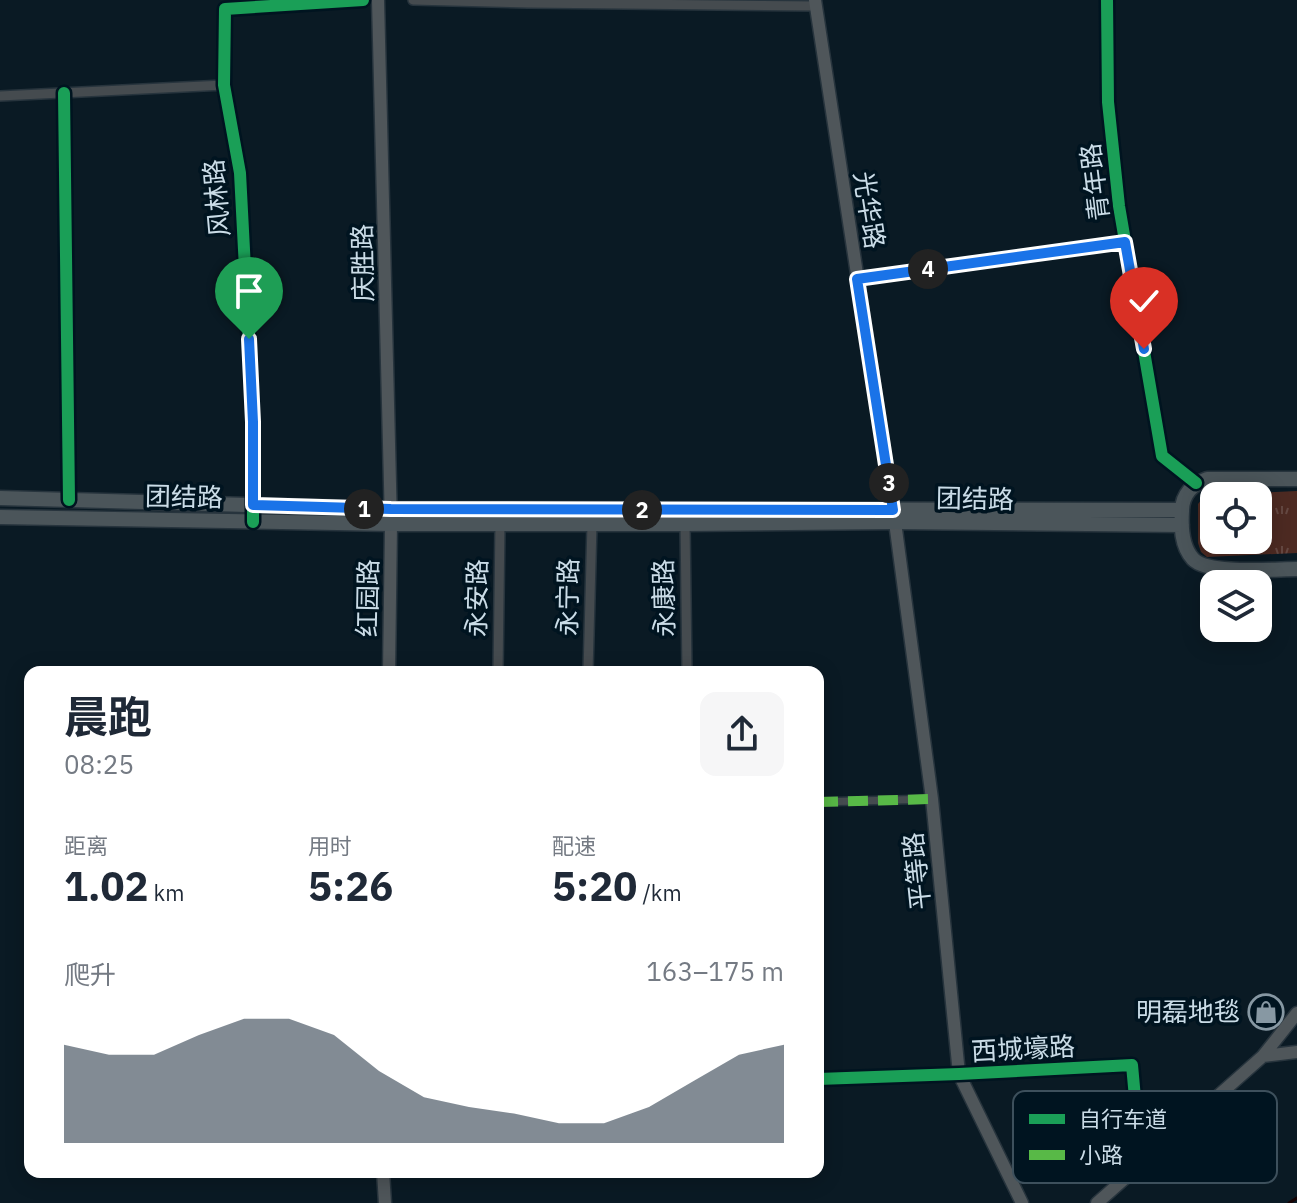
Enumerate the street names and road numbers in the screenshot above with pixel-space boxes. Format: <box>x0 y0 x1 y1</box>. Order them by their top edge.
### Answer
street label: 青年路 <box>1072 141 1116 223</box>
street label: 风林路 <box>196 158 236 238</box>
street label: 光华路 <box>847 169 893 251</box>
street label: 庆胜路 <box>344 224 380 302</box>
street label: 团结路 <box>145 478 223 514</box>
street label: 团结路 <box>936 480 1014 516</box>
street label: 永宁路 <box>549 558 585 636</box>
street label: 红园路 <box>349 559 385 637</box>
street label: 永安路 <box>458 559 494 637</box>
street label: 永康路 <box>645 559 681 637</box>
street label: 平等路 <box>895 831 937 912</box>
street label: 西城壕路 <box>970 1028 1076 1068</box>

